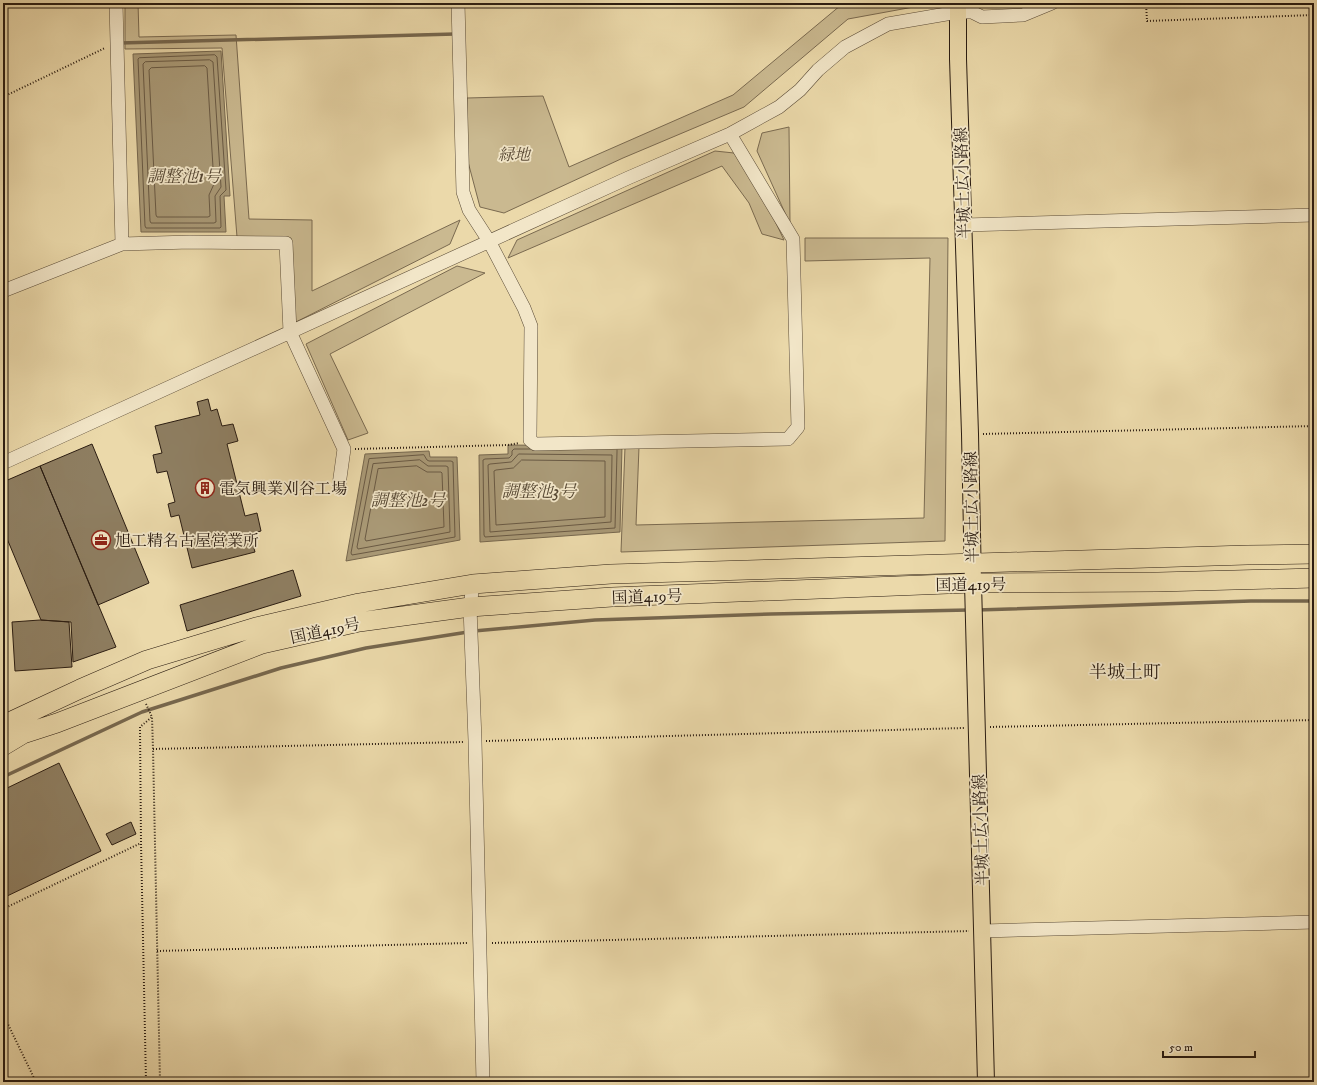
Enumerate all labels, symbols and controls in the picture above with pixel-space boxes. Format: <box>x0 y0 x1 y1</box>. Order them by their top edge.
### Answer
street label: 半城土広小路線 <box>951 127 975 239</box>
park label: 緑地 <box>498 145 532 165</box>
water label: 調整池1号 <box>147 166 223 188</box>
street label: 半城土広小路線 <box>961 451 983 563</box>
building icon: 電気興業刈谷工場 <box>194 477 216 499</box>
place label: 電気興業刈谷工場 <box>219 479 347 499</box>
water label: 調整池3号 <box>502 481 578 503</box>
water label: 調整池2号 <box>371 490 447 512</box>
office icon: 旭工精名古屋営業所 <box>90 529 112 551</box>
place label: 旭工精名古屋営業所 <box>115 531 259 551</box>
street label: 国道419号 <box>935 574 1007 596</box>
street label: 国道419号 <box>611 586 683 608</box>
street label: 国道419号 <box>288 614 362 648</box>
district label: 半城土町 <box>1089 662 1161 684</box>
street label: 半城土広小路線 <box>969 774 993 886</box>
scale bar <box>1163 1033 1255 1059</box>
text: 50 m <box>1169 1040 1193 1055</box>

